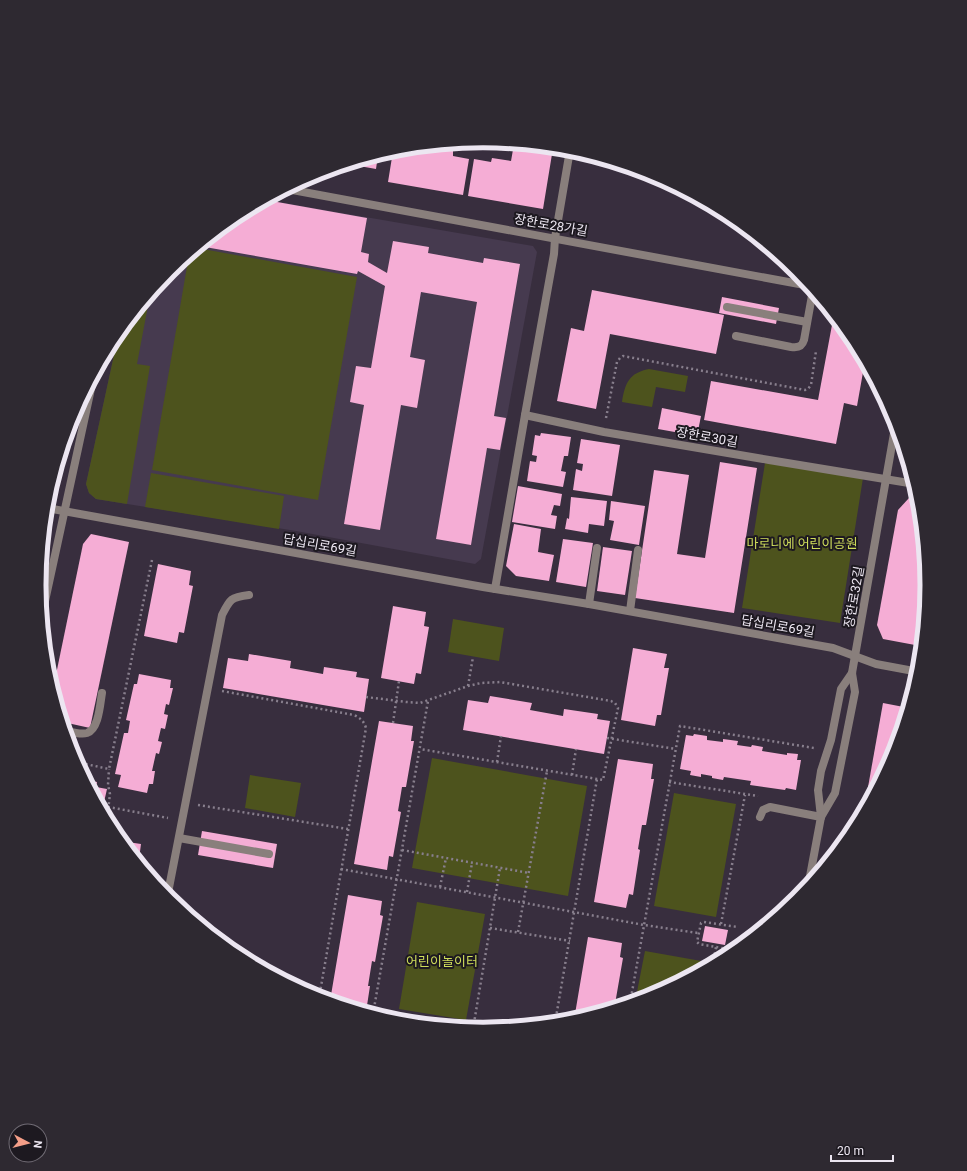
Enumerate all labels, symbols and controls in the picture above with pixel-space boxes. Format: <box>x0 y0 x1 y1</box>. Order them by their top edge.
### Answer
street label: 장한로28가길 <box>513 211 589 239</box>
street label: 장한로30길 <box>675 424 739 450</box>
street label: 답십리로69길 <box>282 531 358 559</box>
park label: 마로니에 어린이공원 <box>747 536 857 551</box>
street label: 장한로32길 <box>841 565 867 629</box>
street label: 답십리로69길 <box>740 612 816 640</box>
park label: 어린이놀이터 <box>406 954 478 969</box>
north arrow <box>8 1123 48 1163</box>
scale bar <box>831 1137 893 1163</box>
text: N <box>30 1140 44 1149</box>
text: 20 m <box>837 1144 864 1158</box>

